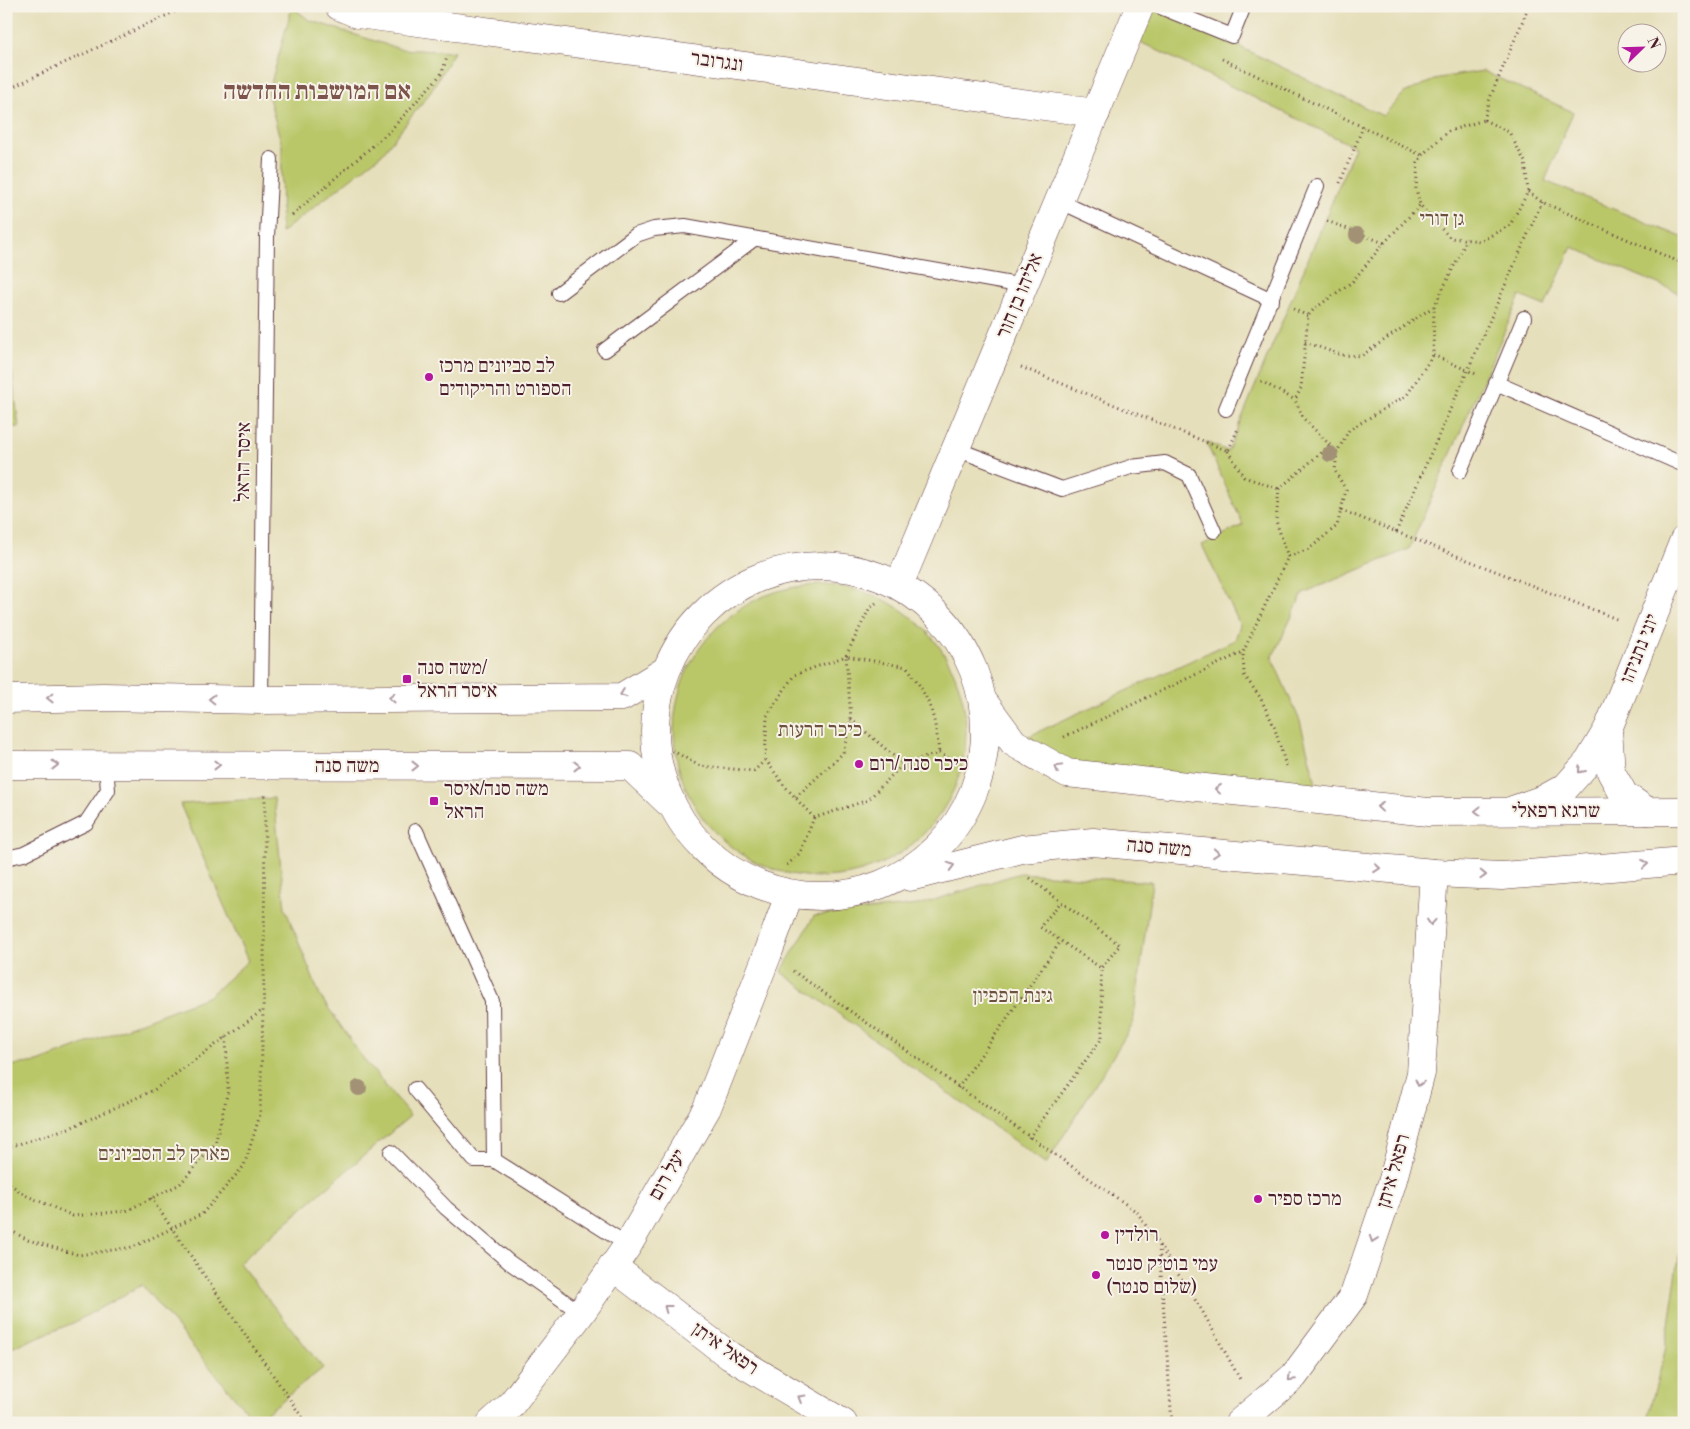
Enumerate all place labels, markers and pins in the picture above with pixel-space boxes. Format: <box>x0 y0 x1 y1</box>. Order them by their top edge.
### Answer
place label: לב סביונים מרכז הספורט והריקודים <box>439 354 572 402</box>
marker: לב סביונים מרכז הספורט והריקודים <box>423 371 435 383</box>
place label: משה סנה/ איסר הראל <box>417 656 497 704</box>
marker: משה סנה/ איסר הראל <box>401 673 413 685</box>
place label: כיכר סנה /רום <box>869 752 968 777</box>
marker: כיכר סנה /רום <box>853 758 865 770</box>
place label: משה סנה/איסר הראל <box>444 777 549 825</box>
marker: משה סנה/איסר הראל <box>428 795 440 807</box>
place label: מרכז ספיר <box>1268 1187 1342 1212</box>
marker: מרכז ספיר <box>1252 1193 1264 1205</box>
place label: רולדין <box>1115 1223 1159 1248</box>
marker: רולדין <box>1099 1229 1111 1241</box>
place label: עמי בוטיק סנטר (שלום סנטר) <box>1106 1252 1218 1300</box>
marker: עמי בוטיק סנטר (שלום סנטר) <box>1090 1269 1102 1281</box>

